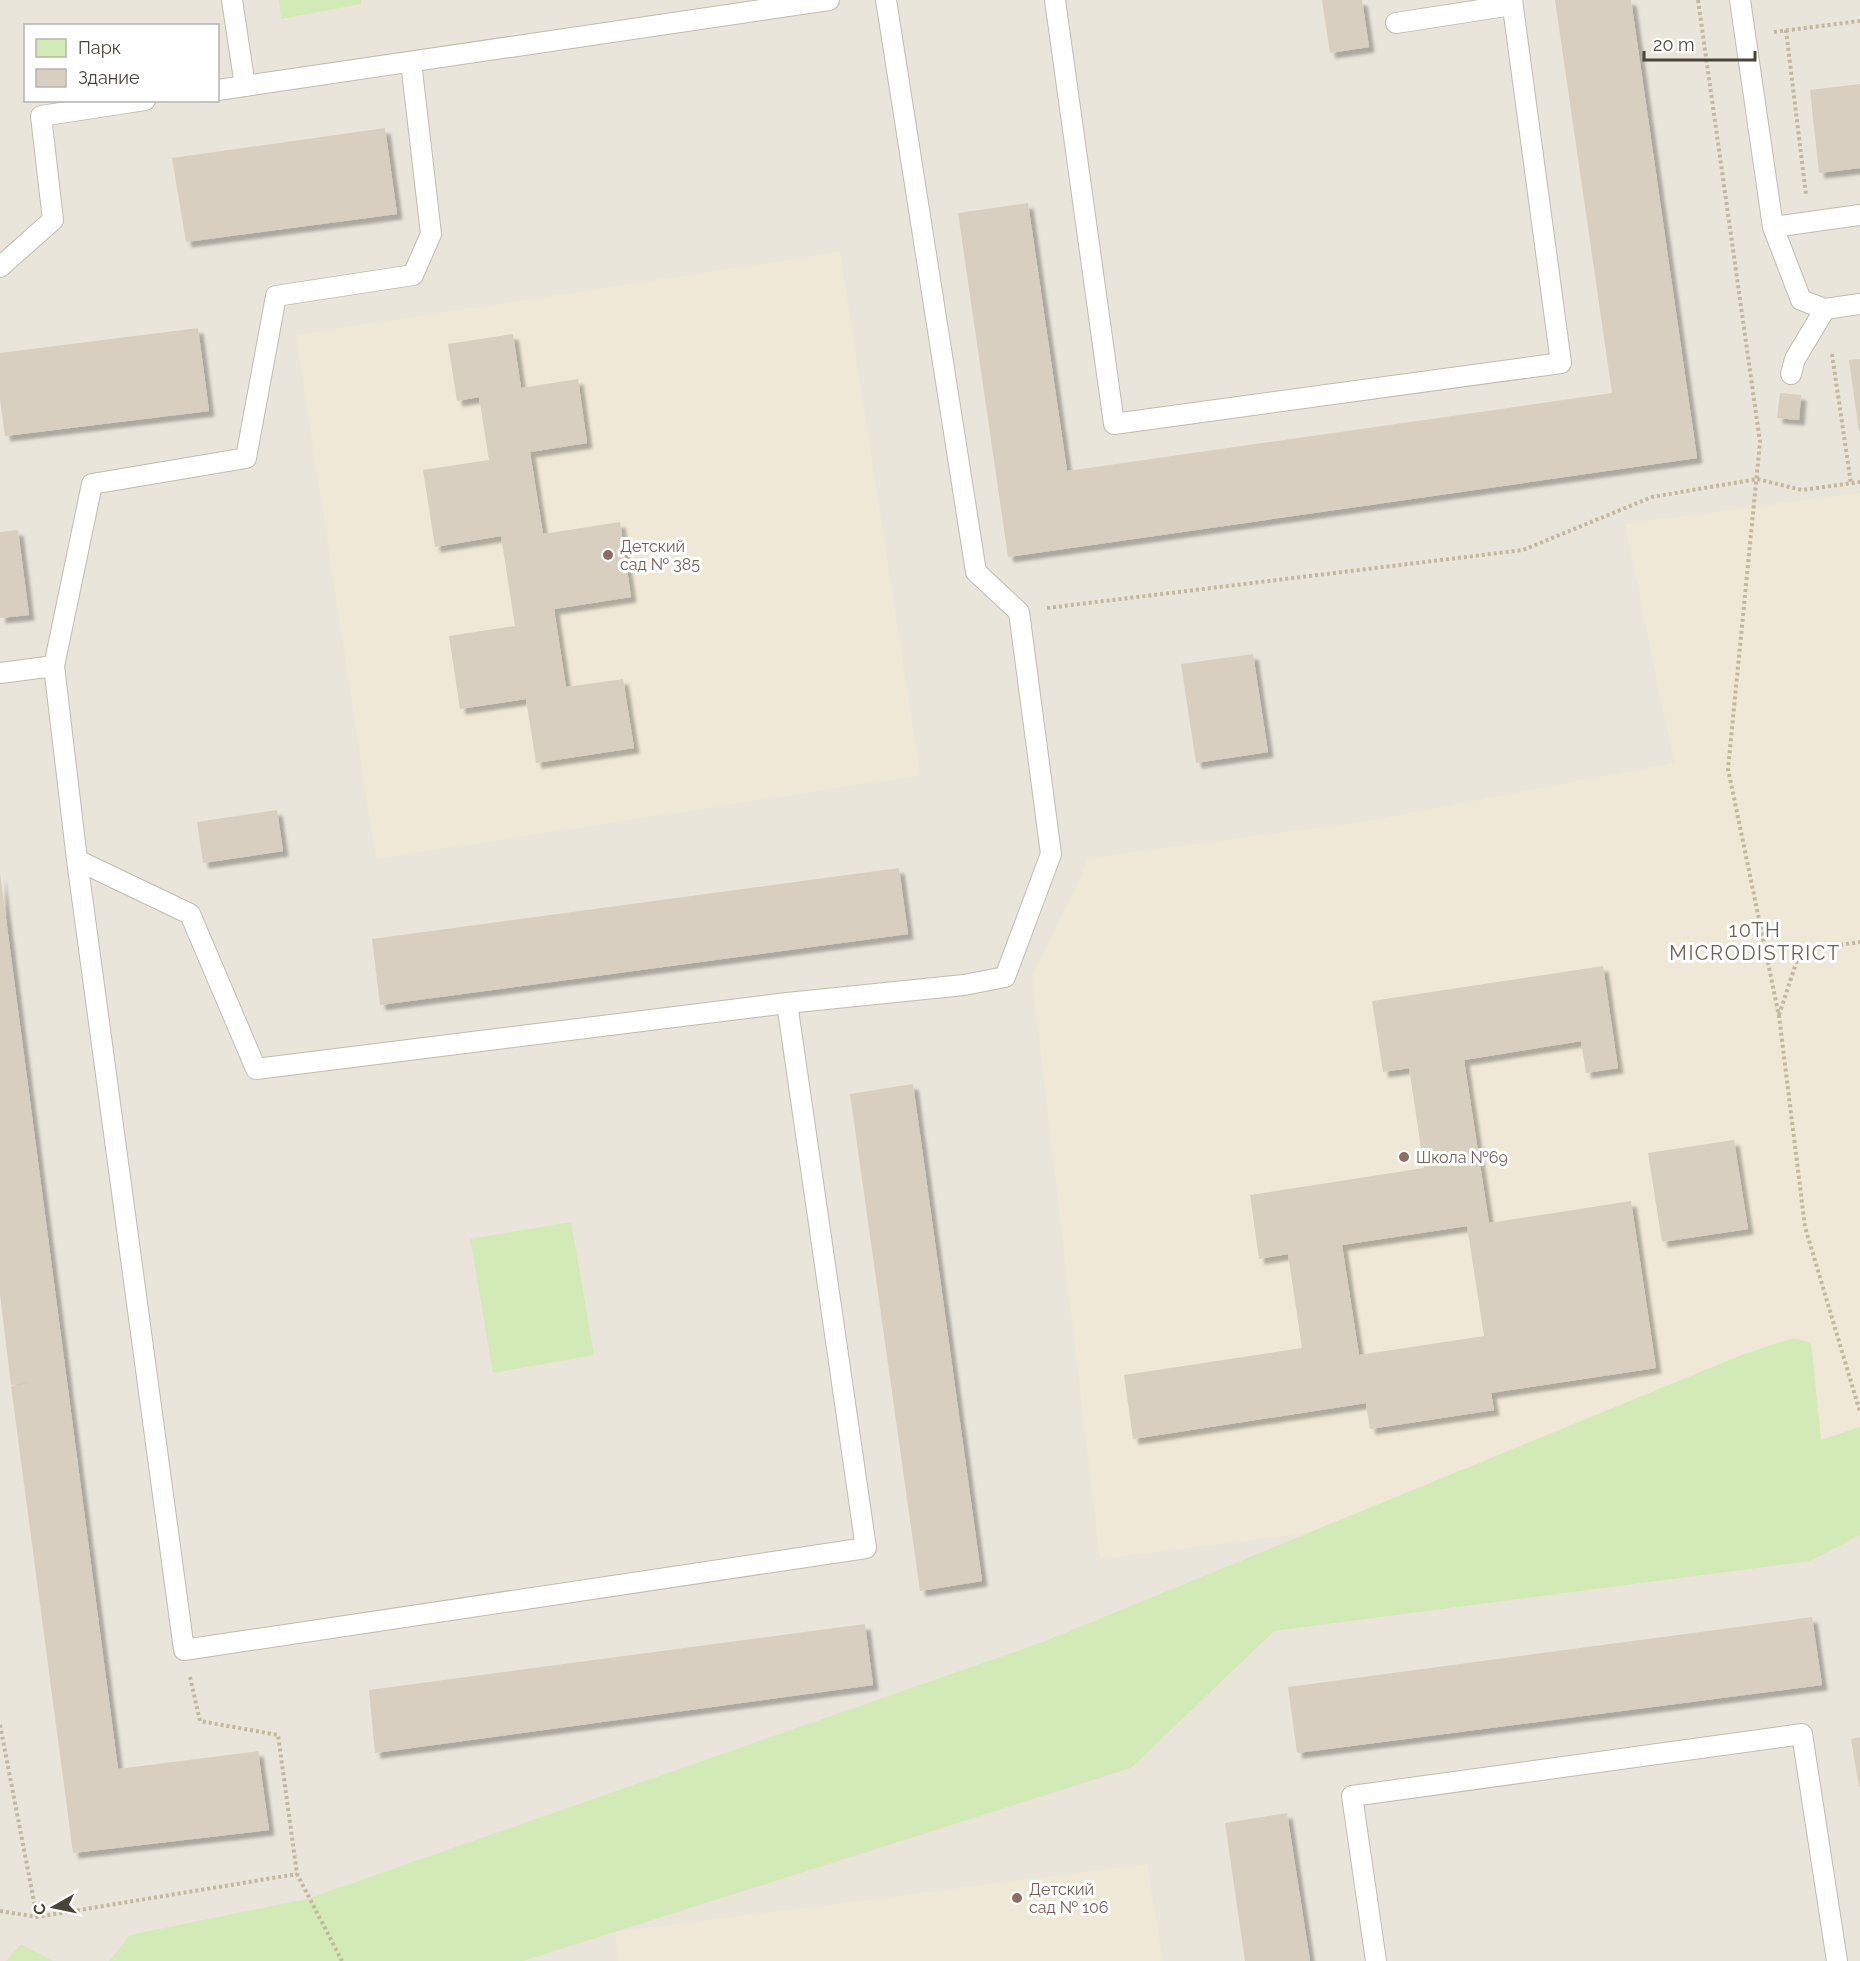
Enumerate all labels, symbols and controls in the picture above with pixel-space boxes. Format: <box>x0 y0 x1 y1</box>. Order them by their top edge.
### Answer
legend <box>24 24 219 102</box>
scale bar <box>1644 24 1755 62</box>
text: 20 m <box>1653 34 1695 55</box>
text: Парк <box>78 37 121 58</box>
text: Здание <box>78 67 140 88</box>
place label: Детский сад № 385 <box>620 537 700 574</box>
marker: Детский сад № 385 <box>601 548 615 562</box>
district label: 10TH MICRODISTRICT <box>1669 918 1841 965</box>
place label: Школа №69 <box>1416 1148 1508 1167</box>
marker: Школа №69 <box>1397 1150 1411 1164</box>
north arrow <box>24 1877 84 1937</box>
place label: Детский сад № 106 <box>1029 1880 1108 1917</box>
marker: Детский сад № 106 <box>1010 1891 1024 1905</box>
text: С <box>29 1902 50 1916</box>

